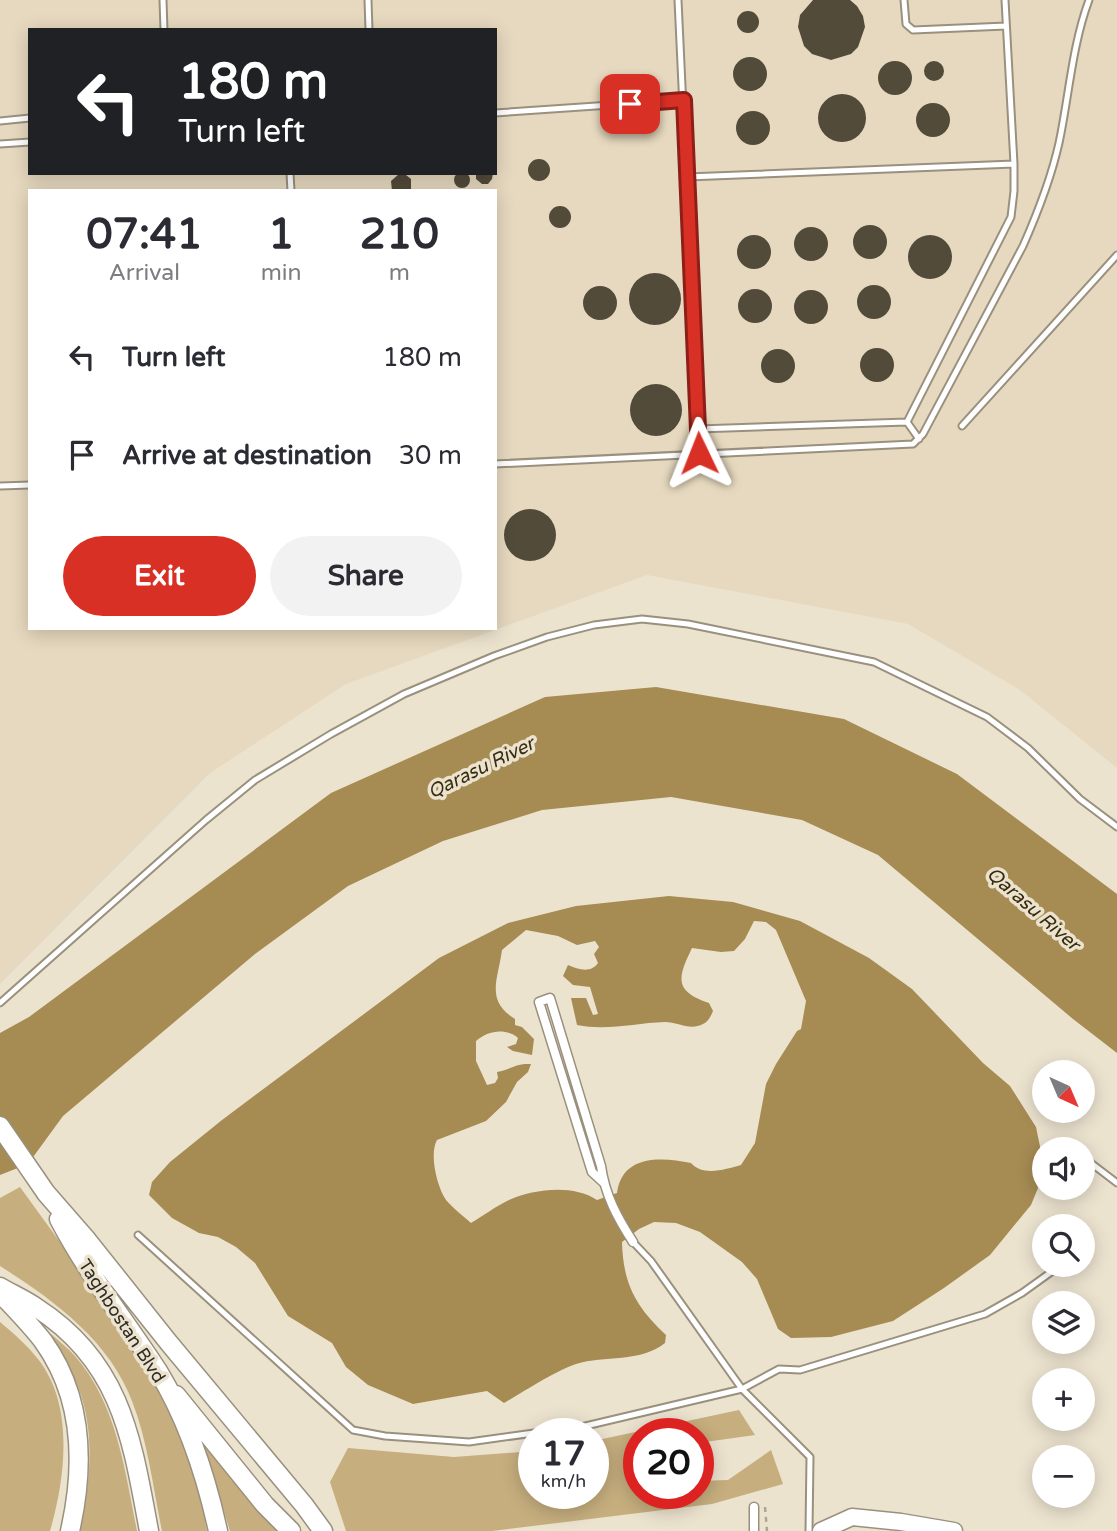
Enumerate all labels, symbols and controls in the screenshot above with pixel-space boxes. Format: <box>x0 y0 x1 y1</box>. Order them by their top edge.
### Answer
text: 180 m <box>178 53 328 112</box>
icon: left <box>63 56 154 147</box>
pin <box>600 74 660 134</box>
icon: arrive <box>611 85 649 123</box>
text: Turn left <box>178 113 305 151</box>
text: 07:41 <box>86 209 203 260</box>
text: 1 <box>268 209 294 260</box>
text: 210 <box>360 209 439 260</box>
text: Arrival <box>109 259 180 287</box>
text: min <box>261 259 302 287</box>
text: m <box>389 259 410 287</box>
icon: left <box>63 338 101 376</box>
text: Turn left <box>122 342 225 373</box>
text: 180 m <box>382 342 462 373</box>
position arrow <box>662 416 736 490</box>
icon: arrive <box>63 436 101 474</box>
text: Arrive at destination <box>122 440 372 471</box>
text: 30 m <box>399 440 462 471</box>
button: Exit <box>63 536 256 616</box>
button: Share <box>270 536 462 616</box>
water label: Qarasu River <box>424 732 540 803</box>
water label: Qarasu River <box>982 863 1086 957</box>
north arrow <box>1032 1060 1096 1124</box>
map controls <box>1032 1060 1095 1508</box>
button: sound <box>1032 1137 1095 1200</box>
button: search <box>1032 1214 1095 1277</box>
street label: Taghbostan Blvd <box>74 1255 170 1387</box>
button: layers <box>1032 1291 1095 1354</box>
button: + <box>1032 1368 1095 1431</box>
speed limit sign: 20 <box>623 1418 714 1509</box>
text: 17 <box>542 1433 585 1475</box>
button: − <box>1032 1445 1095 1508</box>
text: km/h <box>541 1470 586 1492</box>

